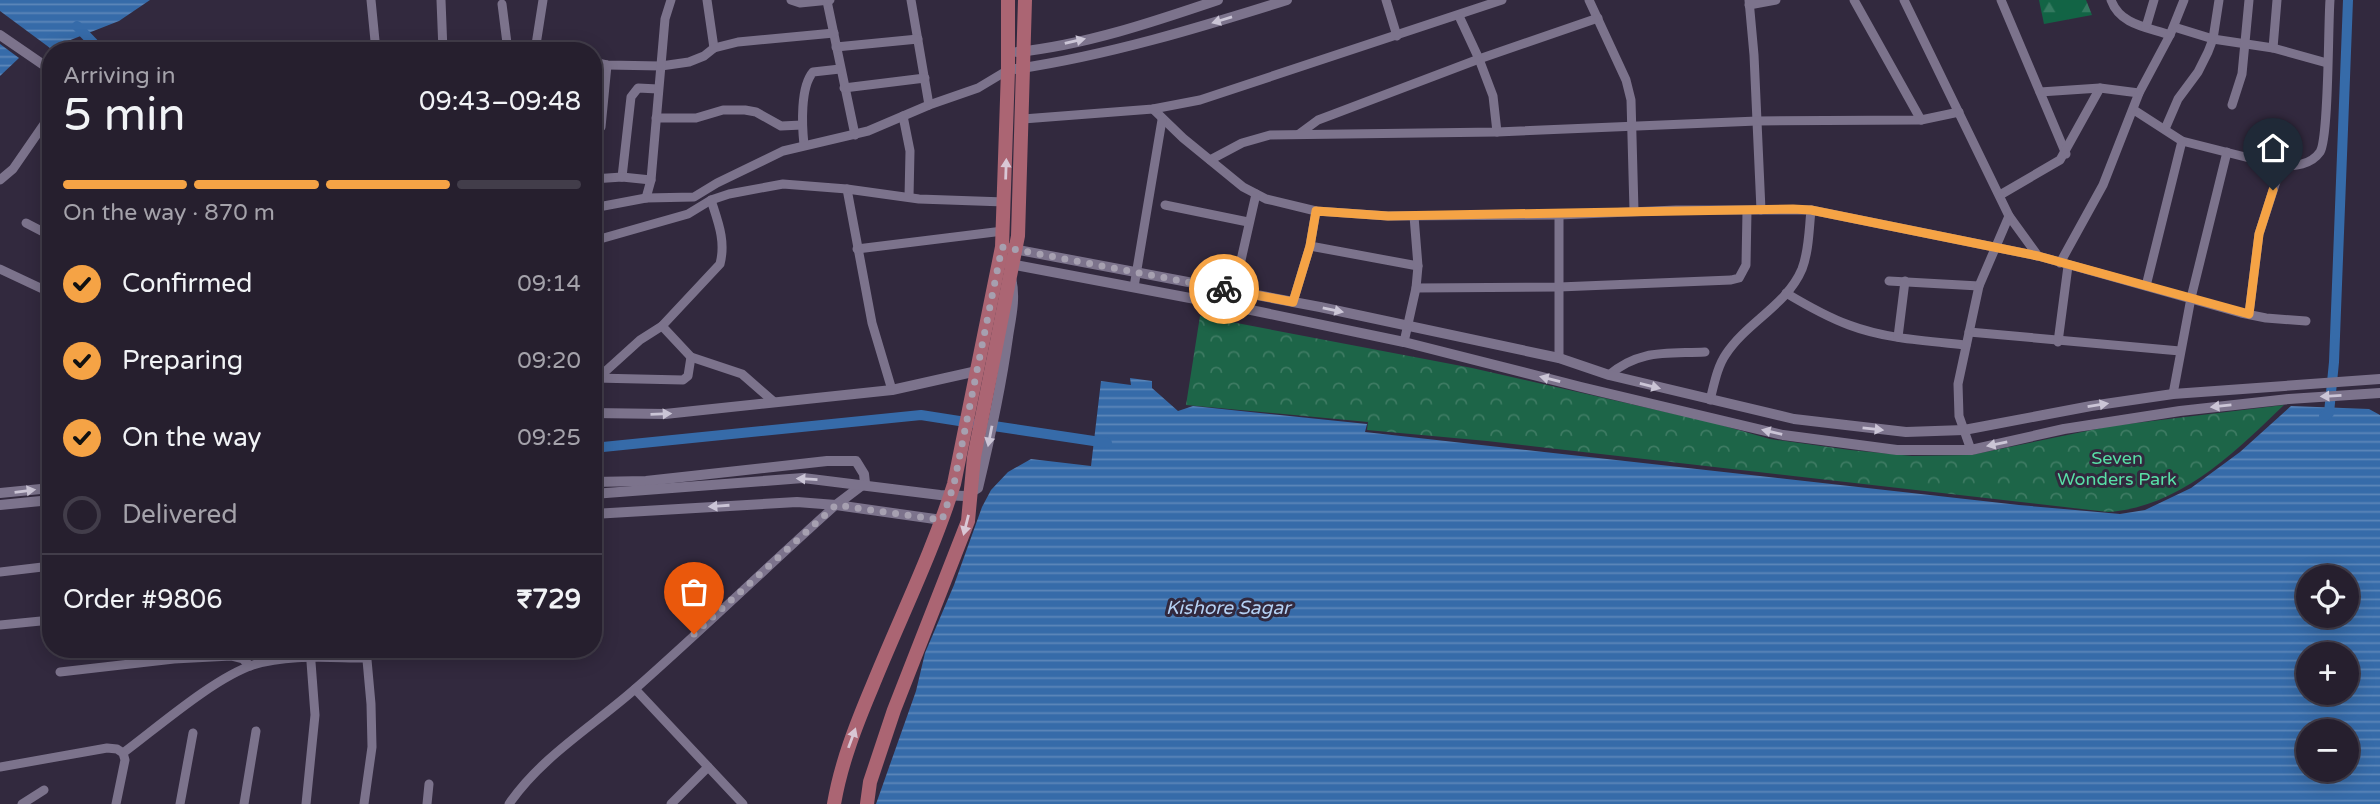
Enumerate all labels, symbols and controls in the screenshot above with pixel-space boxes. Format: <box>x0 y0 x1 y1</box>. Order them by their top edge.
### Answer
one-way arrow <box>1211 15 1232 25</box>
one-way arrow <box>1064 36 1086 47</box>
text: Arriving in <box>63 62 176 90</box>
text: 09:43–09:48 <box>419 86 581 117</box>
text: 5 min <box>63 88 186 143</box>
pin <box>2243 118 2303 190</box>
icon: home <box>2254 129 2292 167</box>
one-way arrow <box>1000 158 1011 180</box>
text: On the way · 870 m <box>63 199 275 227</box>
courier <box>1189 254 1259 324</box>
icon: check <box>63 265 101 303</box>
text: Confirmed <box>122 268 252 299</box>
text: 09:14 <box>517 270 581 298</box>
icon: bike <box>1205 270 1243 308</box>
one-way arrow <box>1322 305 1344 316</box>
icon: check <box>63 342 101 380</box>
text: Preparing <box>122 345 243 376</box>
text: 09:20 <box>517 347 581 375</box>
one-way arrow <box>1539 373 1561 384</box>
one-way arrow <box>1639 380 1661 391</box>
one-way arrow <box>2319 391 2341 402</box>
one-way arrow <box>2087 399 2109 410</box>
one-way arrow <box>2210 401 2232 412</box>
one-way arrow <box>651 408 673 419</box>
icon: check <box>63 419 101 457</box>
text: On the way <box>122 422 262 453</box>
one-way arrow <box>1862 423 1884 434</box>
text: 09:25 <box>517 424 581 452</box>
one-way arrow <box>984 425 995 447</box>
one-way arrow <box>1761 426 1783 437</box>
one-way arrow <box>1986 439 2008 450</box>
park label: Seven Wonders Park <box>2057 447 2177 490</box>
one-way arrow <box>796 473 818 484</box>
one-way arrow <box>15 485 37 496</box>
text: Delivered <box>122 499 238 530</box>
one-way arrow <box>708 501 730 512</box>
one-way arrow <box>960 514 971 536</box>
pin <box>664 562 724 634</box>
map controls <box>2296 565 2359 782</box>
button: locate <box>2296 565 2359 628</box>
icon: bag <box>675 573 713 611</box>
text: Order #9806 <box>63 584 223 615</box>
text: ₹729 <box>517 584 581 615</box>
water label: Kishore Sagar <box>1166 597 1293 619</box>
button: + <box>2296 642 2359 705</box>
button: − <box>2296 719 2359 782</box>
one-way arrow <box>847 728 858 749</box>

